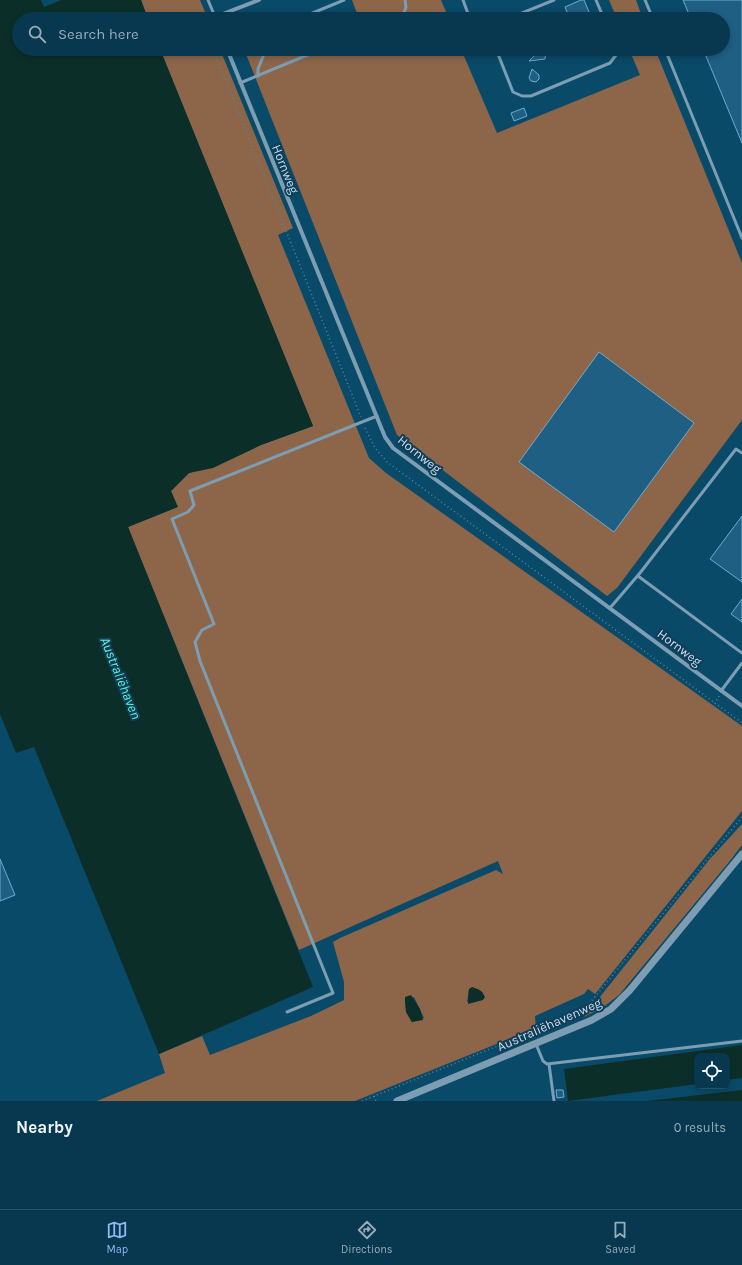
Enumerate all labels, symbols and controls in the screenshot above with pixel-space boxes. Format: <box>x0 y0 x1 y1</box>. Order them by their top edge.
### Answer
search box <box>12 12 730 56</box>
icon: search <box>26 23 48 45</box>
text: Search here <box>58 25 139 43</box>
street label: Hornweg <box>269 142 302 197</box>
street label: Hornweg <box>395 432 445 477</box>
street label: Hornweg <box>655 626 705 669</box>
water label: Australiëhaven <box>96 635 145 722</box>
street label: Australiëhavenweg <box>495 994 604 1054</box>
map controls <box>694 1053 730 1089</box>
button: locate <box>694 1053 730 1089</box>
text: Nearby <box>16 1117 73 1137</box>
text: 0 results <box>674 1120 726 1135</box>
tab: Map <box>106 1219 128 1256</box>
tab: Directions <box>341 1219 393 1256</box>
tab: Saved <box>605 1219 636 1256</box>

